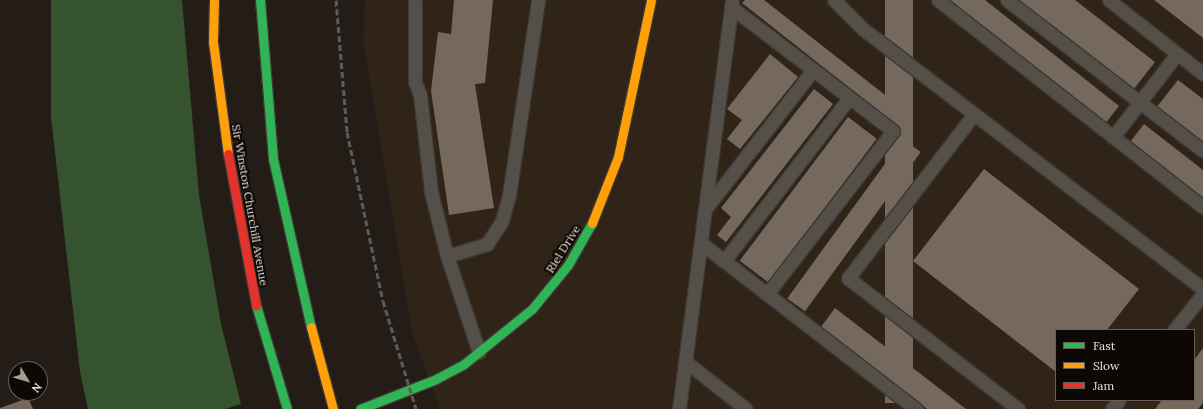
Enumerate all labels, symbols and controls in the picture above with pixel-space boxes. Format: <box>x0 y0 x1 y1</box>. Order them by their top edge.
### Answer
street label: Sir Winston Churchill Avenue <box>229 123 271 287</box>
street label: Riel Drive <box>543 222 583 276</box>
legend <box>1055 329 1195 401</box>
text: Fast <box>1093 338 1116 353</box>
text: Slow <box>1093 358 1120 373</box>
north arrow <box>8 361 48 401</box>
text: Jam <box>1093 378 1114 393</box>
text: N <box>29 380 45 395</box>

